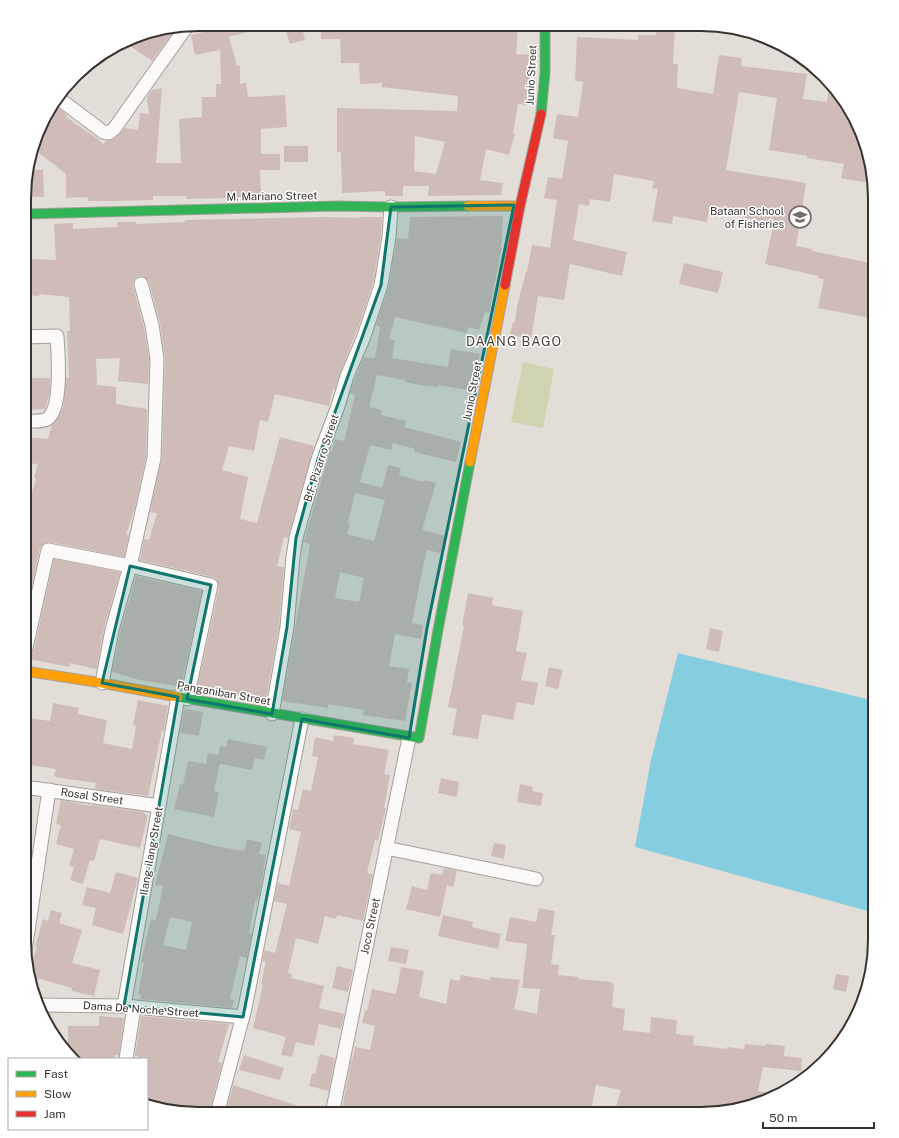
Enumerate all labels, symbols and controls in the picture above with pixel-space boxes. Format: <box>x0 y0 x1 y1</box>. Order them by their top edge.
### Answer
street label: Junio Street <box>523 44 539 106</box>
street label: M. Mariano Street <box>226 189 318 203</box>
school or university icon: Bataan School of Fisheries <box>787 204 813 230</box>
place label: Bataan School of Fisheries <box>710 205 784 230</box>
district label: DAANG BAGO <box>466 334 562 349</box>
street label: Junio Street <box>460 360 484 422</box>
street label: B.F. Pizarro Street <box>301 413 341 503</box>
street label: Panganiban Street <box>176 679 272 707</box>
street label: Rosal Street <box>60 786 124 806</box>
street label: Ilang-ilang Street <box>137 806 165 896</box>
street label: Joco Street <box>358 897 382 955</box>
street label: Dama De Noche Street <box>83 999 199 1019</box>
legend <box>8 1058 148 1130</box>
text: Fast <box>44 1067 69 1081</box>
text: Slow <box>44 1087 72 1101</box>
scale bar <box>763 1104 874 1130</box>
text: Jam <box>44 1107 66 1121</box>
text: 50 m <box>769 1111 797 1125</box>

